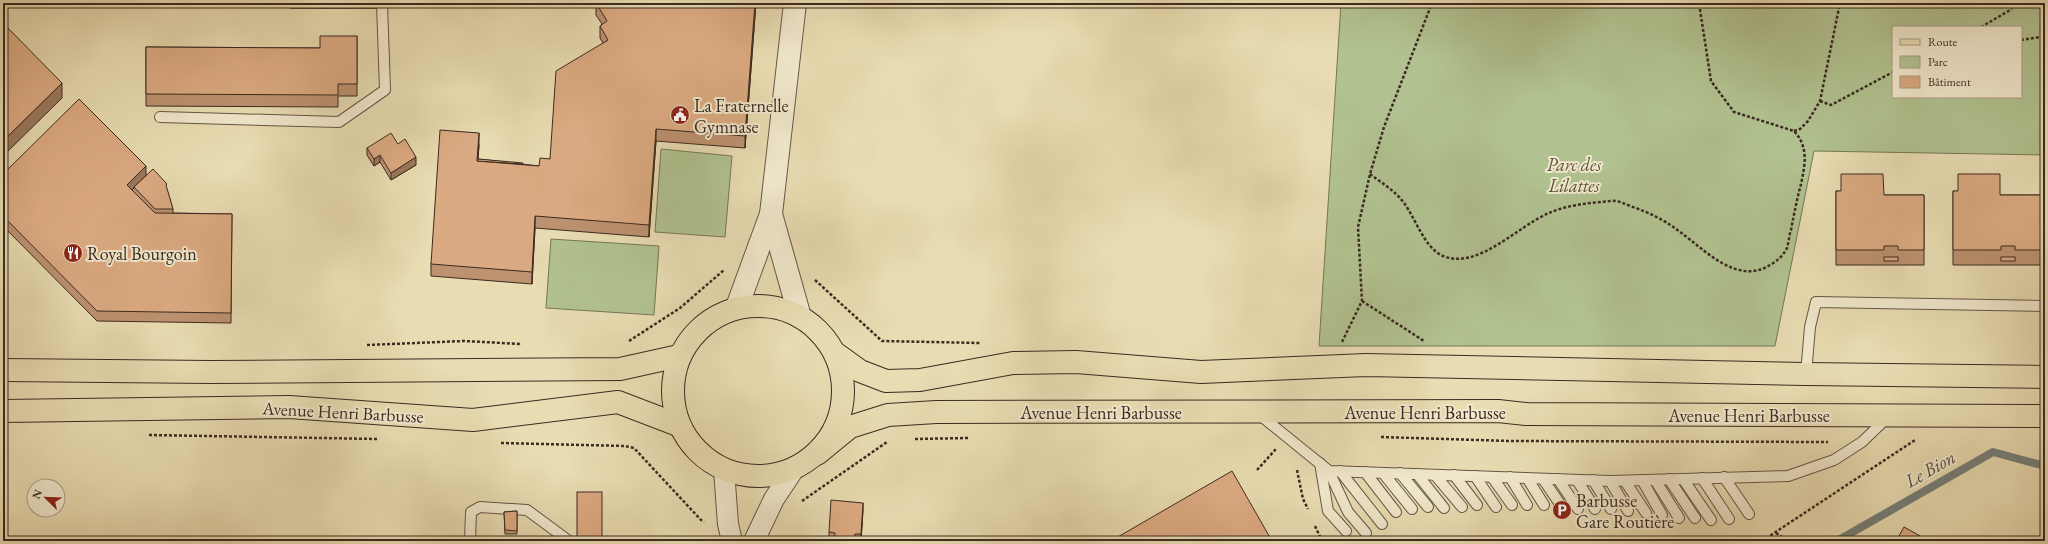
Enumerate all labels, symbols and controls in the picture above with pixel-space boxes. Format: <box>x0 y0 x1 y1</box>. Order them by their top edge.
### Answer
legend <box>1892 26 2022 98</box>
text: Route <box>1928 34 1958 50</box>
text: Parc <box>1928 54 1948 70</box>
text: Bâtiment <box>1928 74 1971 90</box>
place label: La Fraternelle Gymnase <box>694 94 789 138</box>
public building icon: La Fraternelle Gymnase <box>669 104 691 126</box>
park label: Parc des Lilattes <box>1547 153 1602 197</box>
restaurant icon: Royal Bourgoin <box>62 242 84 264</box>
place label: Royal Bourgoin <box>87 242 197 265</box>
street label: Avenue Henri Barbusse <box>261 396 424 428</box>
street label: Avenue Henri Barbusse <box>1019 401 1182 424</box>
street label: Avenue Henri Barbusse <box>1343 401 1506 424</box>
street label: Avenue Henri Barbusse <box>1667 404 1830 427</box>
water label: Le Bion <box>1899 445 1960 494</box>
north arrow <box>26 478 66 518</box>
text: N <box>29 487 45 501</box>
place label: Barbusse Gare Routière <box>1576 489 1674 533</box>
parking icon: Barbusse Gare Routière <box>1551 499 1573 521</box>

